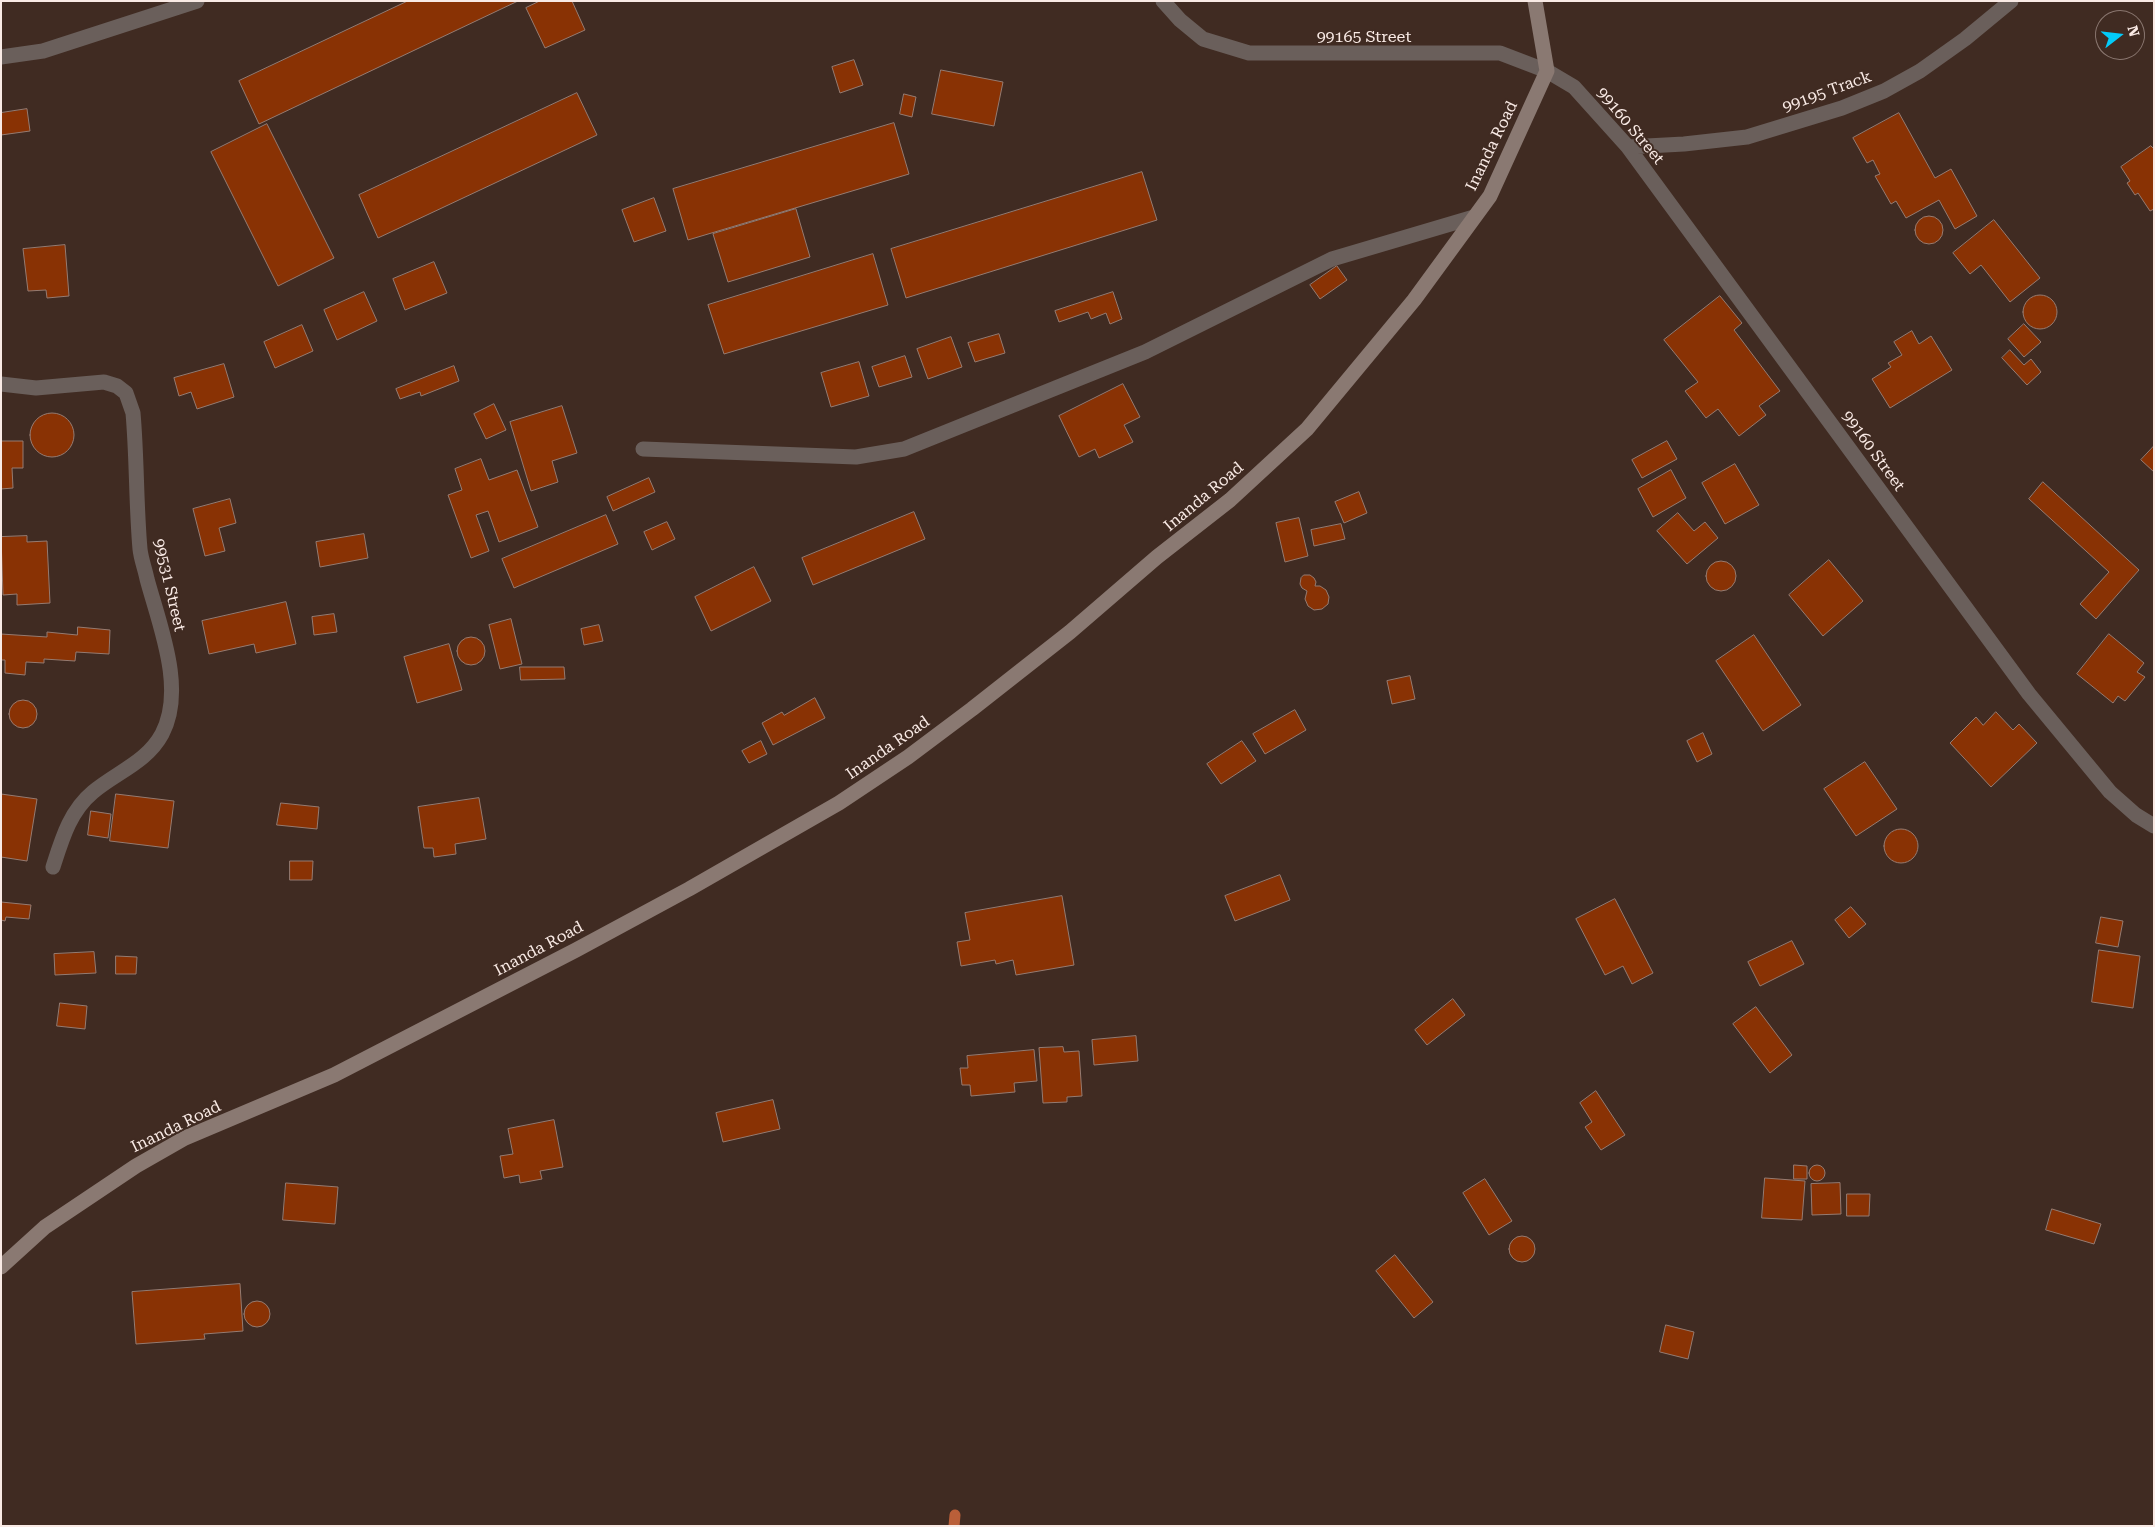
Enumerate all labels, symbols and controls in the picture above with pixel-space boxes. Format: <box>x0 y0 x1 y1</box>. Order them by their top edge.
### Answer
north arrow <box>2095 10 2145 60</box>
text: N <box>2124 24 2143 39</box>
street label: 99165 Street <box>1317 27 1411 47</box>
street label: 99195 Track <box>1780 67 1874 117</box>
street label: 99160 Street <box>1592 84 1668 168</box>
street label: Inanda Road <box>1462 98 1522 194</box>
street label: 99160 Street <box>1837 407 1909 495</box>
street label: Inanda Road <box>1160 458 1248 536</box>
street label: 99531 Street <box>149 537 189 633</box>
street label: Inanda Road <box>843 712 933 784</box>
street label: Inanda Road <box>491 918 587 980</box>
street label: Inanda Road <box>128 1097 224 1157</box>

